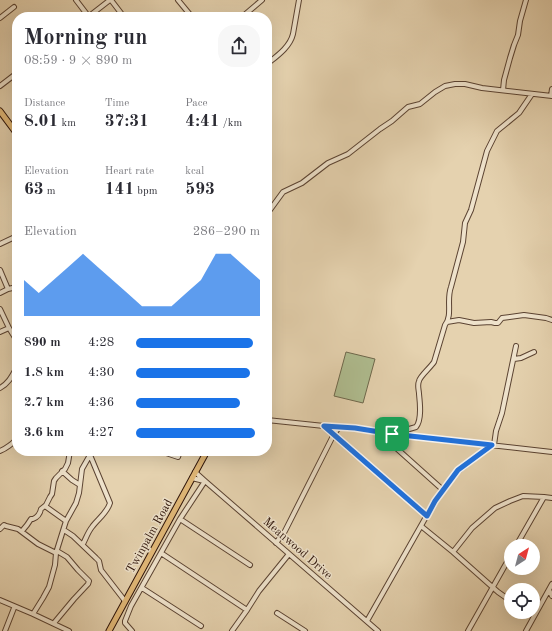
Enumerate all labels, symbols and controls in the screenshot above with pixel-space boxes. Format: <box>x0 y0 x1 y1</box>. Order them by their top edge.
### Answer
button: share <box>218 25 260 67</box>
text: Morning run <box>24 27 147 49</box>
text: 08:59 · 9 × 890 m <box>24 54 132 67</box>
text: Distance <box>24 98 65 109</box>
text: Time <box>105 98 129 109</box>
text: Pace <box>185 98 208 109</box>
text: 8.01 <box>24 113 58 130</box>
text: 37:31 <box>105 113 149 130</box>
text: 4:41 <box>185 113 220 130</box>
text: km <box>58 118 76 129</box>
text: /km <box>220 118 242 129</box>
text: Elevation <box>24 166 69 177</box>
text: Heart rate <box>105 166 154 177</box>
text: kcal <box>185 166 204 177</box>
text: 63 <box>24 181 44 198</box>
text: 141 <box>105 181 134 198</box>
text: 593 <box>185 181 215 198</box>
text: m <box>44 186 56 197</box>
text: bpm <box>134 186 157 197</box>
text: Elevation <box>24 225 77 238</box>
text: 286–290 m <box>193 225 260 238</box>
text: 890 m <box>24 336 61 349</box>
text: 4:28 <box>88 336 114 349</box>
text: 1.8 km <box>24 366 64 379</box>
text: 4:30 <box>88 366 114 379</box>
text: 2.7 km <box>24 396 64 409</box>
text: 4:36 <box>88 396 114 409</box>
pin <box>375 417 409 451</box>
icon: arrive <box>381 423 403 445</box>
text: 3.6 km <box>24 426 64 439</box>
text: 4:27 <box>88 426 114 439</box>
street label: Twinpalm Road <box>125 497 175 576</box>
street label: Meanwood Drive <box>261 516 334 582</box>
north arrow <box>504 539 540 575</box>
map controls <box>504 539 540 619</box>
button: locate <box>504 583 540 619</box>

